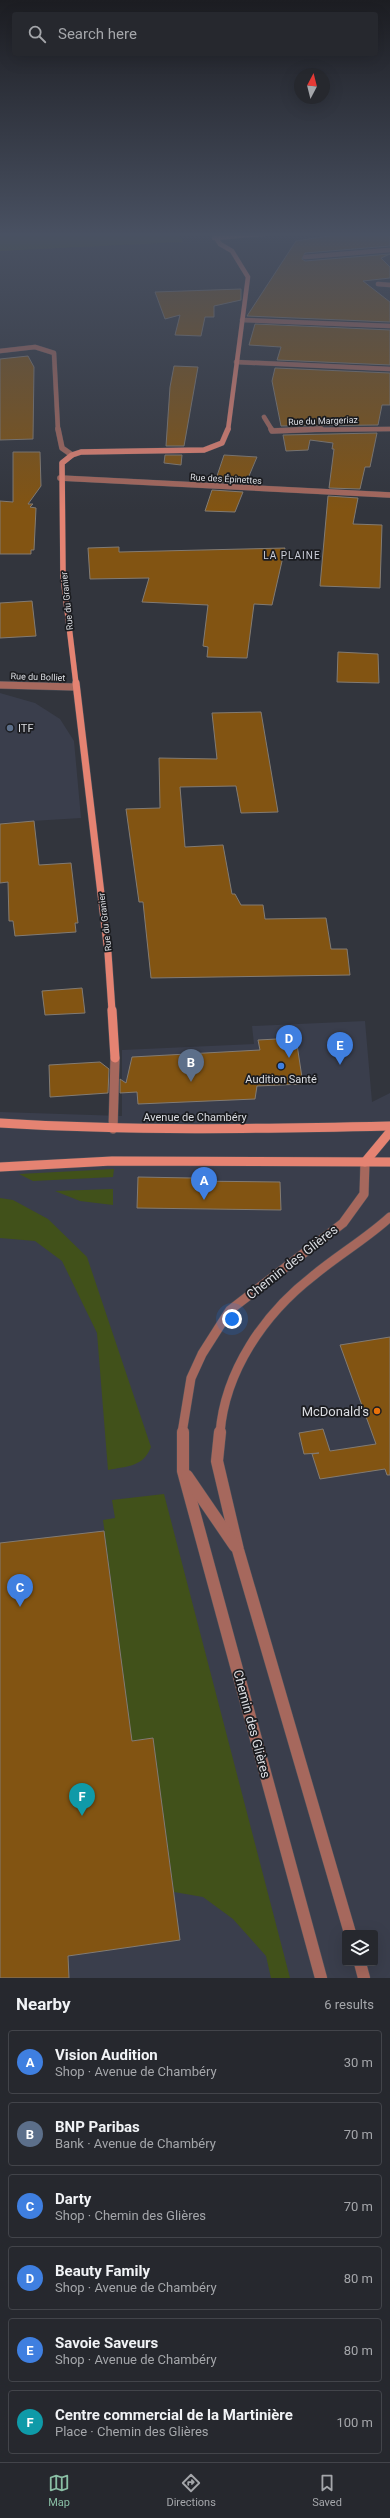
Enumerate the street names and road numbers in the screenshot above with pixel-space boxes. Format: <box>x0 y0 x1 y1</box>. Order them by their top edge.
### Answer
street label: Rue du Margeriaz <box>288 415 359 427</box>
street label: Rue des Épinettes <box>190 471 262 486</box>
street label: Rue du Granier <box>59 571 75 631</box>
street label: Rue du Bolliet <box>10 671 66 683</box>
street label: Rue du Granier <box>96 892 114 952</box>
street label: Avenue de Chambéry <box>143 1111 247 1124</box>
street label: Chemin des Glières <box>243 1222 341 1302</box>
street label: Chemin des Glières <box>230 1668 274 1780</box>

